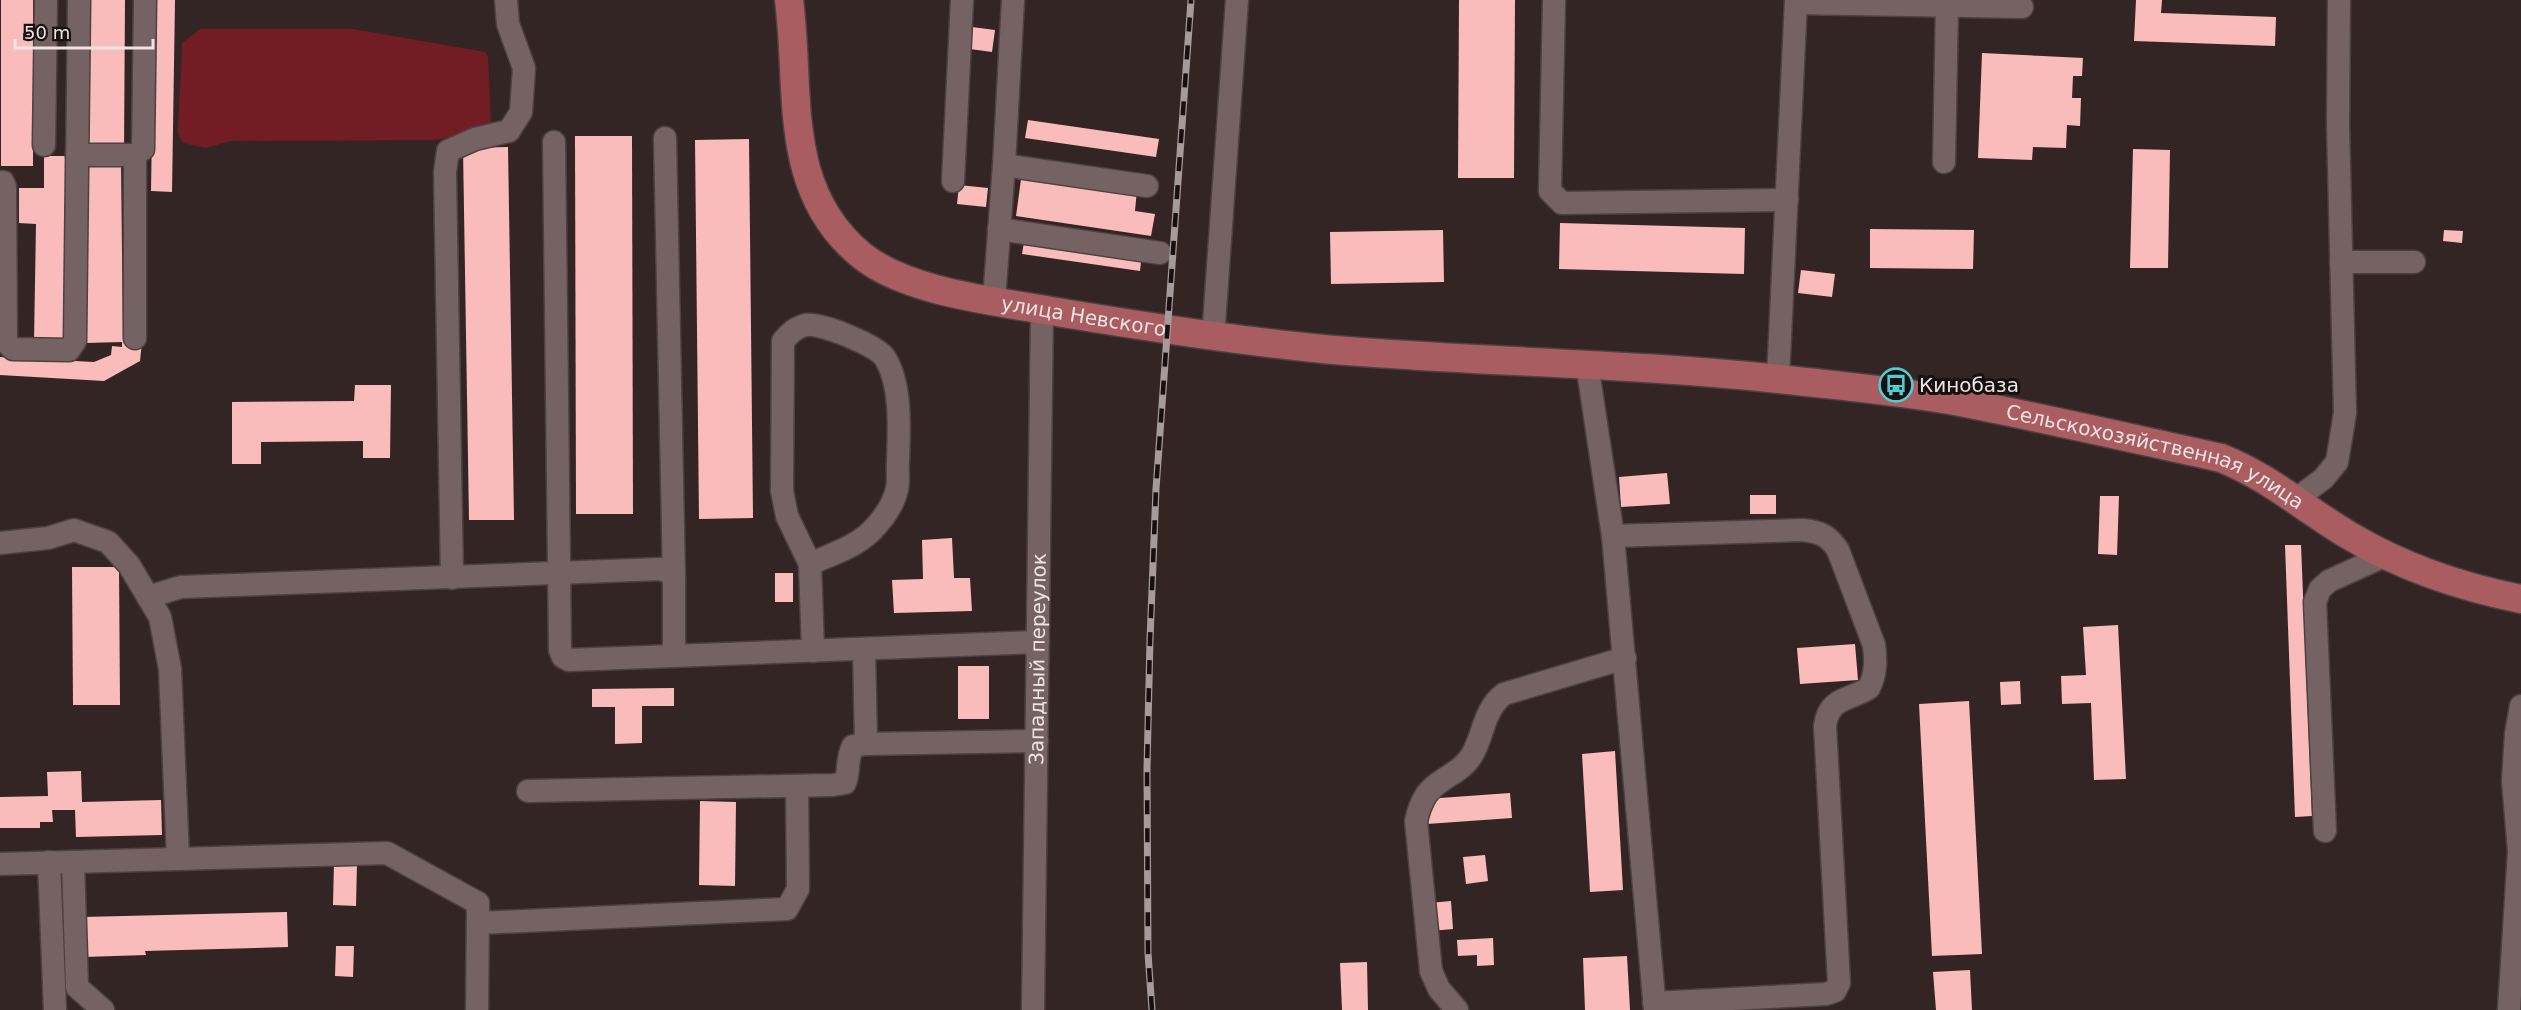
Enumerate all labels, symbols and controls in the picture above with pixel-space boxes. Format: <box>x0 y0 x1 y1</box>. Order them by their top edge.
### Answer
scale bar <box>15 12 153 50</box>
text: 50 m <box>24 22 70 43</box>
street label: улица Невского <box>999 291 1168 341</box>
bus stop icon: Кинобаза <box>1878 367 1914 403</box>
place label: Кинобаза <box>1919 373 2019 397</box>
street label: Сельскохозяйственная улица <box>2004 400 2309 514</box>
street label: Западный переулок <box>1024 553 1051 765</box>

